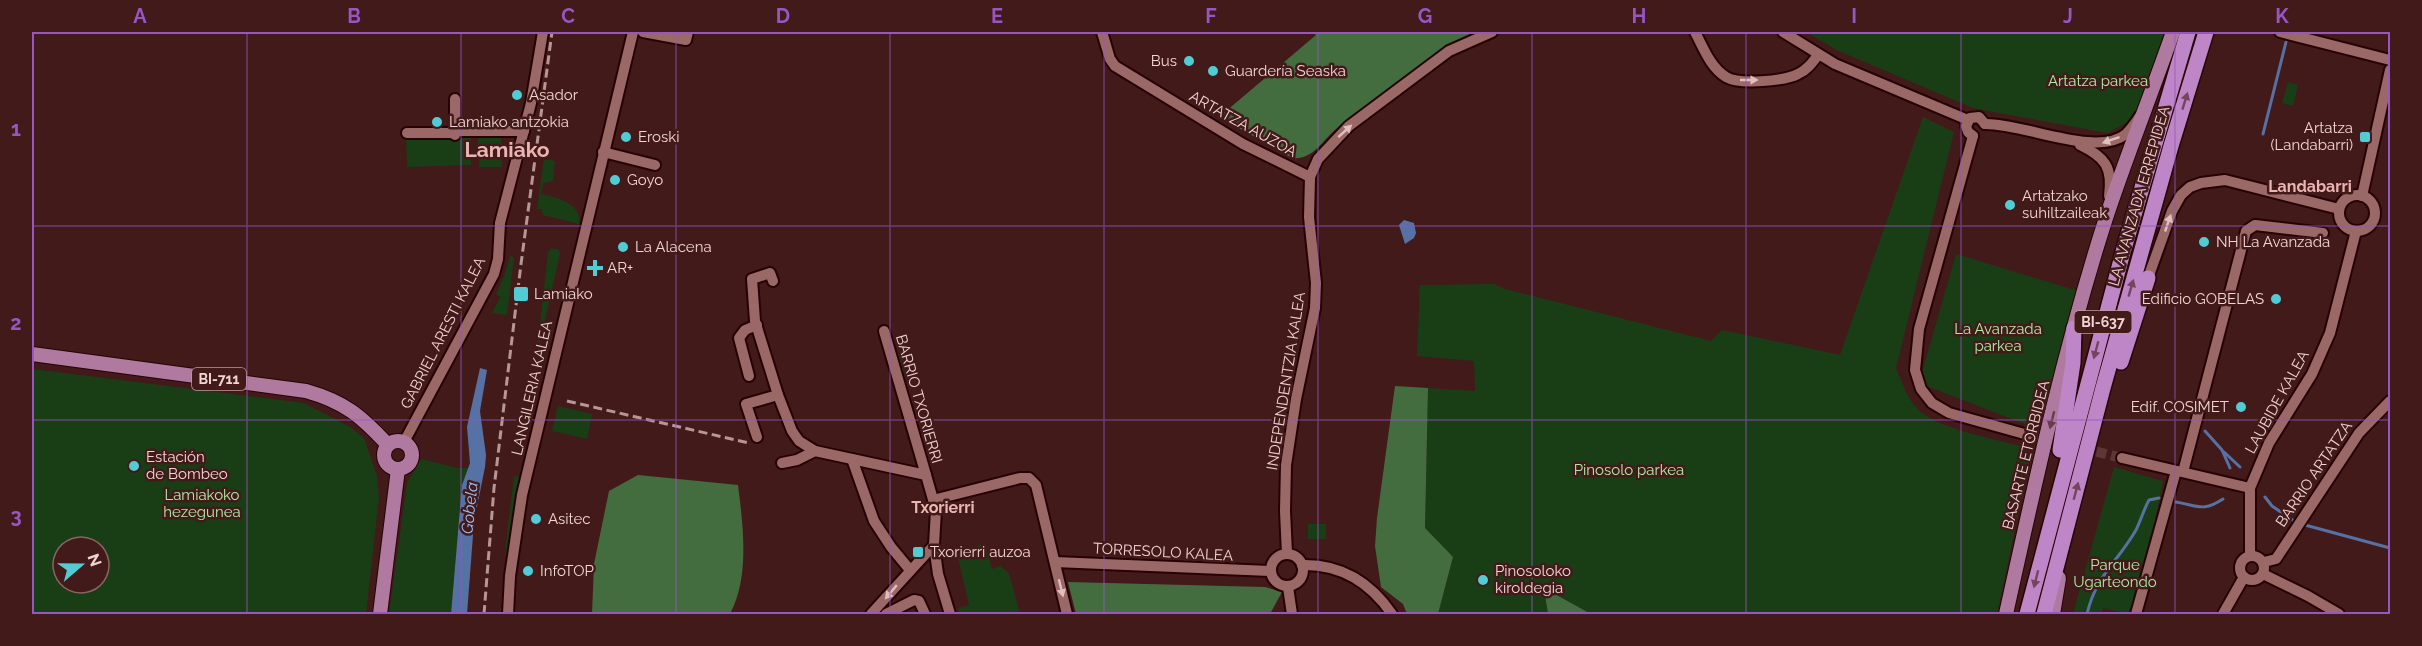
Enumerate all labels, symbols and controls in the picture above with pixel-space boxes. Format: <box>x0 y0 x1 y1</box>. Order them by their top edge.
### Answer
text: A <box>133 4 147 28</box>
text: B <box>347 4 361 28</box>
text: C <box>561 4 575 28</box>
text: D <box>776 4 790 28</box>
text: E <box>991 4 1003 28</box>
text: F <box>1205 4 1217 28</box>
text: G <box>1418 4 1432 28</box>
text: H <box>1632 4 1646 28</box>
text: I <box>1851 4 1857 28</box>
text: J <box>2063 4 2073 28</box>
text: K <box>2275 4 2289 28</box>
place label: Bus <box>1151 52 1177 70</box>
marker: Bus <box>1182 54 1196 68</box>
place label: Guardería Seaska <box>1225 62 1346 80</box>
marker: Guardería Seaska <box>1206 64 1220 78</box>
park label: Artatza parkea <box>2048 72 2148 90</box>
one-way arrow <box>1739 75 1758 85</box>
place label: Asador <box>529 86 579 104</box>
street label: ARTATZA AUZOA <box>1186 87 1300 161</box>
marker: Asador <box>510 88 524 102</box>
one-way arrow <box>2181 91 2190 109</box>
street label: LA AVANZADA ERREPIDEA <box>2105 104 2173 288</box>
place label: Lamiako antzokia <box>449 113 569 131</box>
marker: Lamiako antzokia <box>430 115 444 129</box>
text: 1 <box>11 117 21 141</box>
place label: Artatza (Landabarri) <box>2271 119 2353 154</box>
one-way arrow <box>1337 125 1352 138</box>
place label: Eroski <box>638 128 679 146</box>
marker: Eroski <box>619 130 633 144</box>
marker: Artatza (Landabarri) <box>2358 130 2372 144</box>
one-way arrow <box>2102 136 2120 145</box>
district label: Lamiako <box>464 137 550 162</box>
place label: Goyo <box>627 171 663 189</box>
marker: Goyo <box>608 173 622 187</box>
district label: Landabarri <box>2268 177 2352 196</box>
place label: Artatzako suhiltzaileak <box>2022 187 2107 222</box>
marker: Artatzako suhiltzaileak <box>2003 198 2017 212</box>
one-way arrow <box>2163 214 2173 232</box>
place label: NH La Avanzada <box>2216 233 2330 251</box>
marker: NH La Avanzada <box>2197 235 2211 249</box>
place label: La Alacena <box>635 238 712 256</box>
marker: La Alacena <box>616 240 630 254</box>
street label: GABRIEL ARESTI KALEA <box>397 254 489 412</box>
place label: AR+ <box>607 259 633 277</box>
marker: AR+ <box>588 261 602 275</box>
one-way arrow <box>2127 279 2136 297</box>
marker: Lamiako <box>512 285 530 303</box>
place label: Lamiako <box>534 285 593 303</box>
place label: Edificio GOBELAS <box>2142 290 2264 308</box>
street label: INDEPENDENTZIA KALEA <box>1263 291 1309 471</box>
marker: Edificio GOBELAS <box>2269 292 2283 306</box>
text: 2 <box>10 311 22 335</box>
road number: BI-637 <box>2074 311 2132 333</box>
street label: LANGILERIA KALEA <box>508 319 556 457</box>
park label: La Avanzada parkea <box>1954 320 2042 355</box>
street label: BARRIO TXORIERRI <box>892 332 946 466</box>
one-way arrow <box>2090 341 2100 359</box>
street label: LAUBIDE KALEA <box>2241 347 2313 457</box>
road number: BI-711 <box>192 368 246 390</box>
street label: BASARTE ETORBIDEA <box>1999 378 2053 532</box>
place label: Edif. COSIMET <box>2131 398 2229 416</box>
marker: Edif. COSIMET <box>2234 400 2248 414</box>
one-way arrow <box>2046 411 2056 429</box>
street label: BARRIO ARTATZA <box>2272 418 2356 530</box>
place label: Estación de Bombeo <box>146 448 228 483</box>
marker: Estación de Bombeo <box>127 459 141 473</box>
park label: Pinosolo parkea <box>1574 461 1684 479</box>
water label: Gobela <box>457 481 482 535</box>
one-way arrow <box>2072 482 2081 500</box>
park label: Lamiakoko hezegunea <box>163 486 241 521</box>
district label: Txorierri <box>911 498 975 517</box>
text: 3 <box>10 504 22 528</box>
place label: Asitec <box>548 510 590 528</box>
marker: Asitec <box>529 512 543 526</box>
north arrow <box>51 535 111 595</box>
street label: TORRESOLO KALEA <box>1092 539 1234 565</box>
place label: Txorierri auzoa <box>930 543 1031 561</box>
marker: Txorierri auzoa <box>911 545 925 559</box>
text: N <box>84 551 106 569</box>
park label: Parque Ugarteondo <box>2073 556 2157 591</box>
place label: InfoTOP <box>540 562 594 580</box>
place label: Pinosoloko kiroldegia <box>1495 562 1571 597</box>
marker: InfoTOP <box>521 564 535 578</box>
one-way arrow <box>2031 570 2040 588</box>
marker: Pinosoloko kiroldegia <box>1476 573 1490 587</box>
one-way arrow <box>1057 580 1066 598</box>
one-way arrow <box>884 584 897 600</box>

